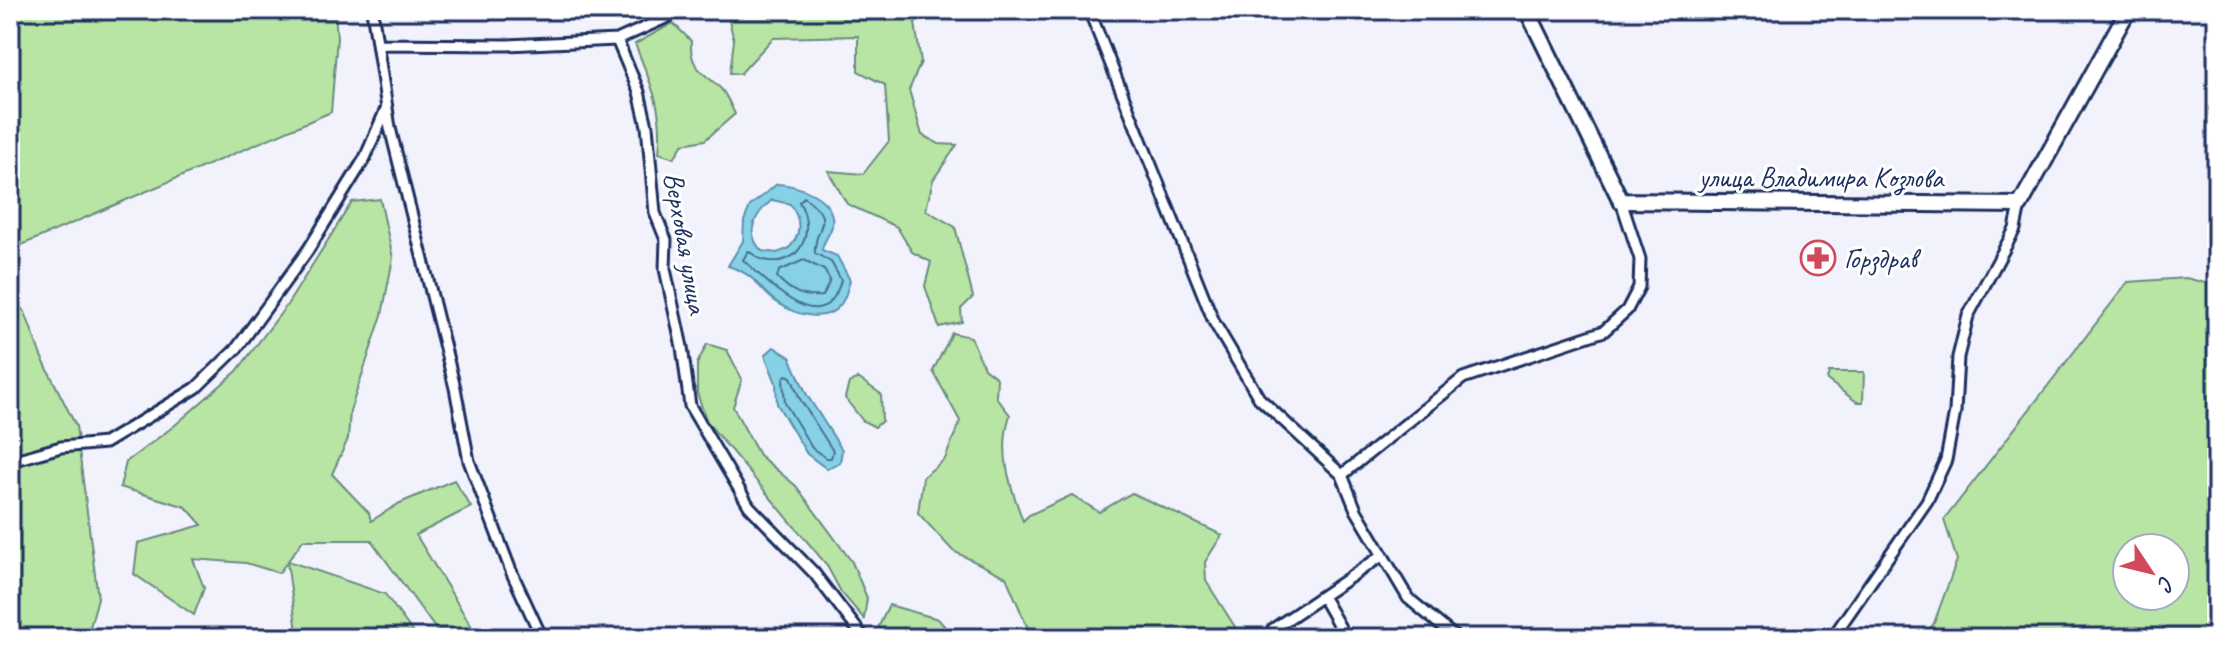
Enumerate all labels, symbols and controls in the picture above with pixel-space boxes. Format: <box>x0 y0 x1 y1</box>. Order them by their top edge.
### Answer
street label: улица Владимира Козлова <box>1697 160 1945 196</box>
street label: Верховая улица <box>656 170 716 318</box>
pharmacy icon: Горздрав <box>1799 239 1837 277</box>
place label: Горздрав <box>1844 241 1922 276</box>
north arrow <box>2111 532 2191 612</box>
text: С <box>2150 570 2181 598</box>

